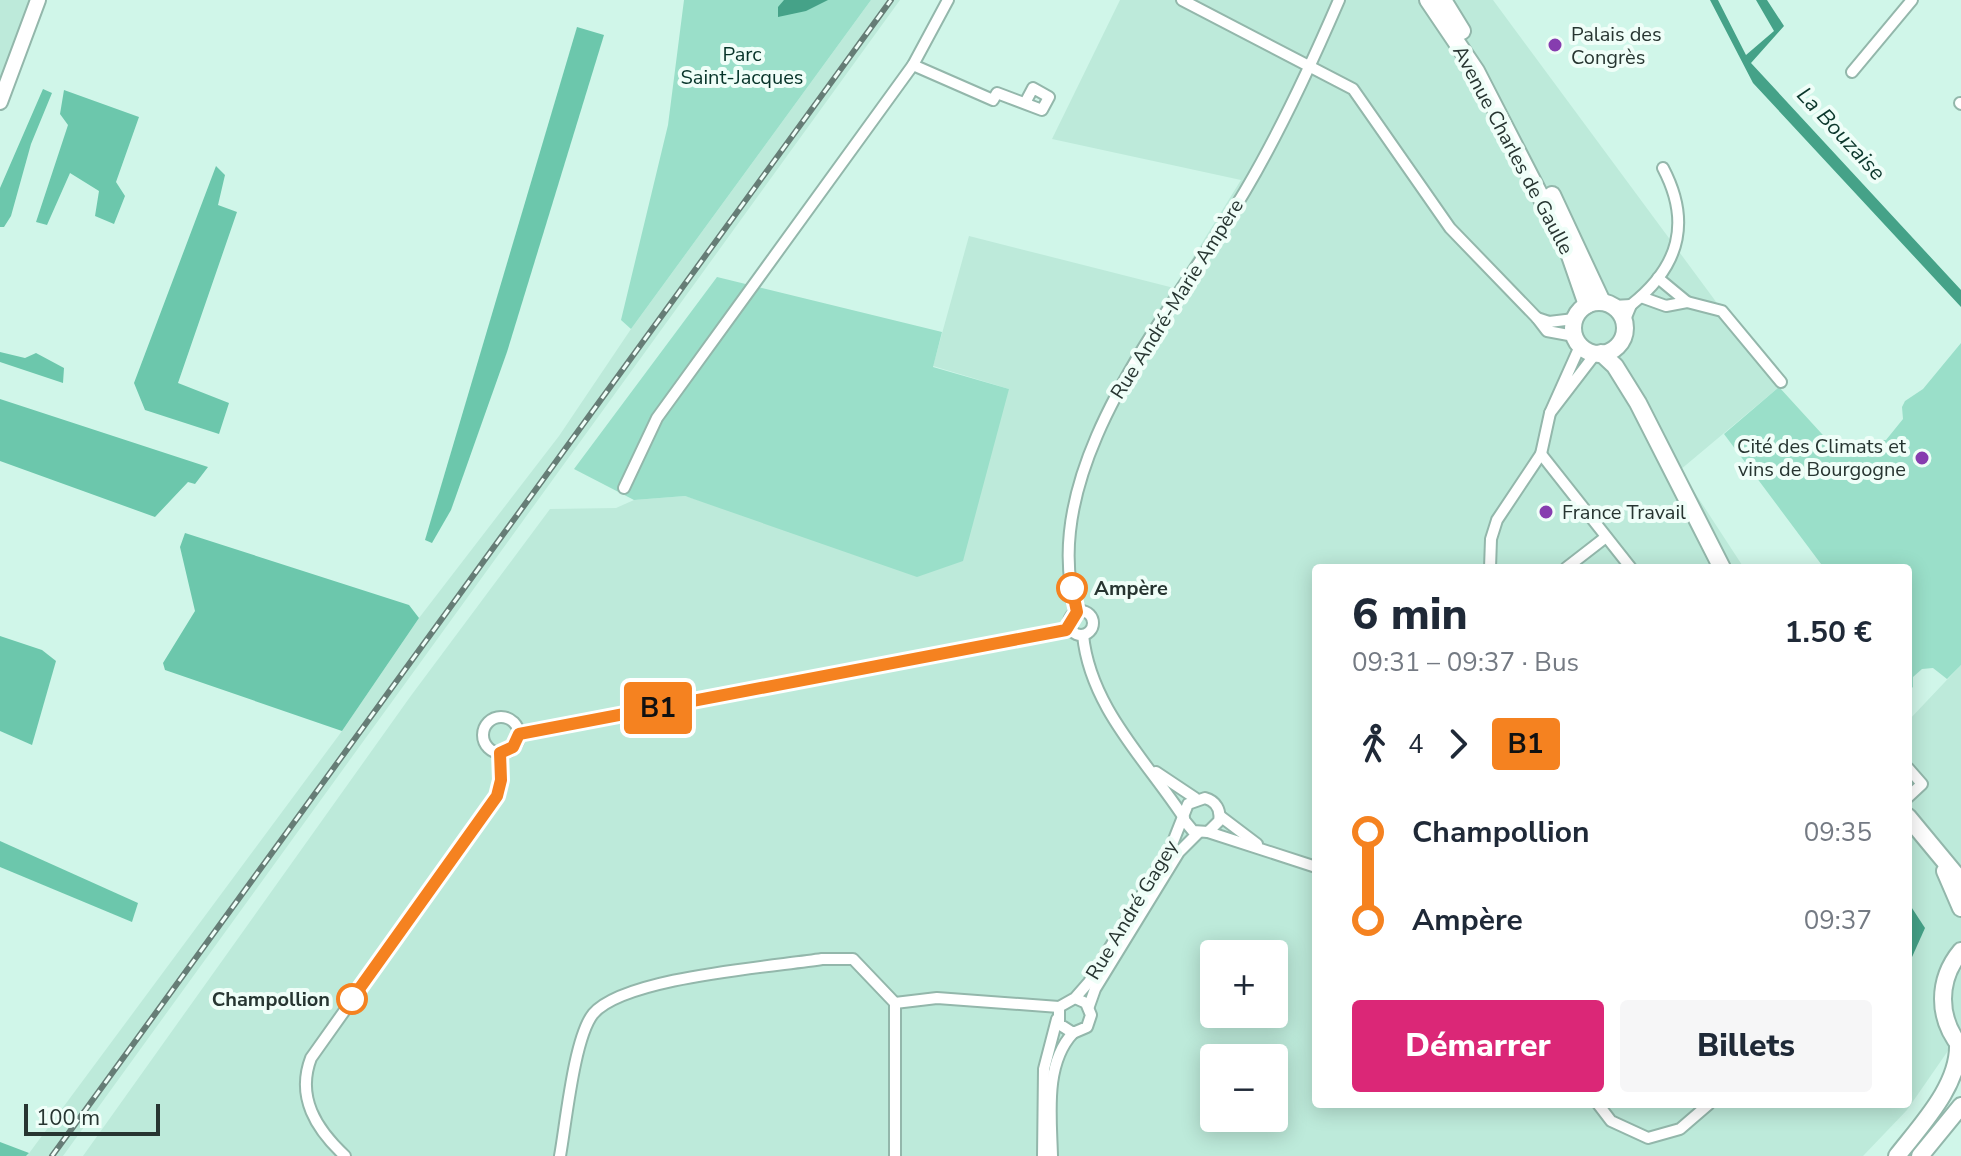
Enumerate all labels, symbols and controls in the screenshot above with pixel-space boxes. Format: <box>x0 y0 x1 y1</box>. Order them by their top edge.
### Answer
place label: Palais des Congrès <box>1571 21 1662 71</box>
marker: Palais des Congrès <box>1546 36 1564 54</box>
park label: Parc Saint-Jacques <box>681 41 803 91</box>
street label: Avenue Charles de Gaulle <box>1446 41 1580 259</box>
water label: La Bouzaise <box>1790 81 1892 188</box>
street label: Rue André-Marie Ampère <box>1104 194 1250 404</box>
place label: Cité des Climats et vins de Bourgogne <box>1737 433 1907 483</box>
marker: Cité des Climats et vins de Bourgogne <box>1913 449 1931 467</box>
place label: France Travail <box>1562 499 1686 526</box>
marker: France Travail <box>1537 503 1555 521</box>
marker: Ampère <box>1057 573 1087 603</box>
place label: Ampère <box>1094 575 1168 602</box>
text: 6 min <box>1352 585 1468 645</box>
text: 1.50 € <box>1784 612 1872 653</box>
text: 09:31 – 09:37 · Bus <box>1352 645 1579 680</box>
line badge: B1 <box>622 682 694 734</box>
text: B1 <box>640 689 676 727</box>
icon: walk <box>1352 722 1396 766</box>
icon: forward <box>1436 722 1480 766</box>
text: B1 <box>1508 725 1544 763</box>
text: 4 <box>1408 727 1424 762</box>
text: Champollion <box>1412 812 1590 853</box>
text: 09:35 <box>1804 815 1872 850</box>
street label: Rue André Gagey <box>1080 835 1185 985</box>
text: Ampère <box>1412 900 1523 941</box>
text: 09:37 <box>1804 903 1872 938</box>
map controls <box>1200 940 1288 1132</box>
button: + <box>1200 940 1288 1028</box>
marker: Champollion <box>337 984 367 1014</box>
place label: Champollion <box>212 986 330 1013</box>
button: Démarrer <box>1352 1000 1604 1092</box>
button: Billets <box>1620 1000 1872 1092</box>
button: − <box>1200 1044 1288 1132</box>
scale bar <box>24 1100 160 1136</box>
text: 100 m <box>36 1103 100 1133</box>

